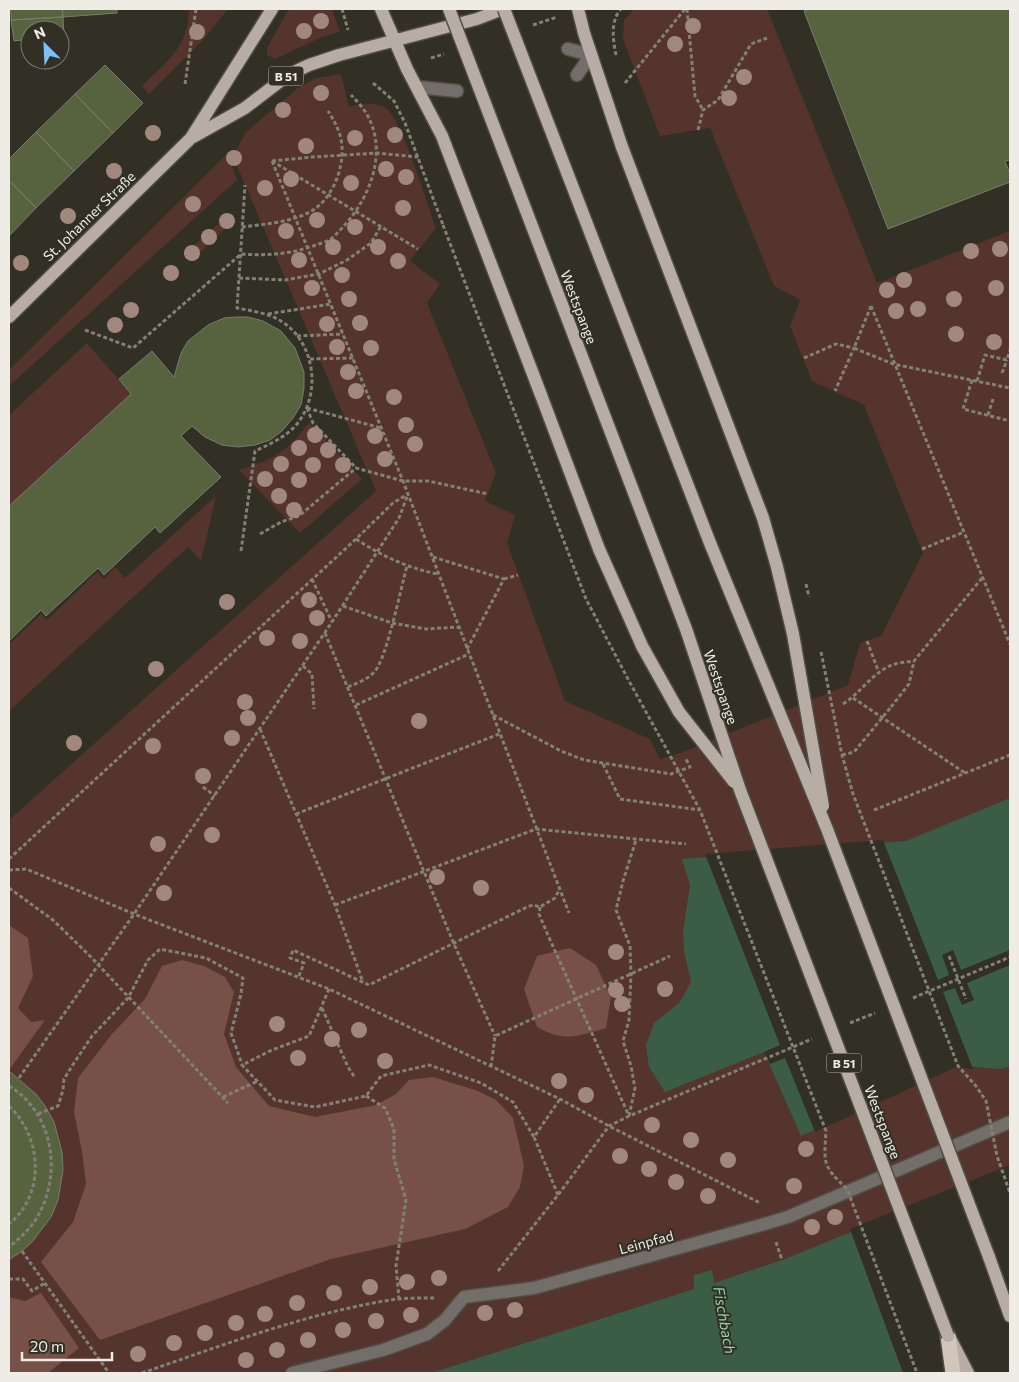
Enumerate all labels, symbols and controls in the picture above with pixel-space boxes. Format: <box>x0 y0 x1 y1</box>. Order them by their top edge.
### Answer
north arrow <box>20 20 70 70</box>
text: N <box>31 23 48 43</box>
road number: B 51 <box>268 66 304 85</box>
street label: St. Johanner Straße <box>39 168 139 264</box>
street label: Westspange <box>557 268 601 346</box>
street label: Westspange <box>700 648 742 726</box>
road number: B 51 <box>826 1054 862 1072</box>
street label: Westspange <box>861 1083 905 1161</box>
street label: Leinpfad <box>617 1227 675 1257</box>
water label: Fischbach <box>710 1285 740 1355</box>
scale bar <box>22 1330 112 1362</box>
text: 20 m <box>30 1337 64 1355</box>

